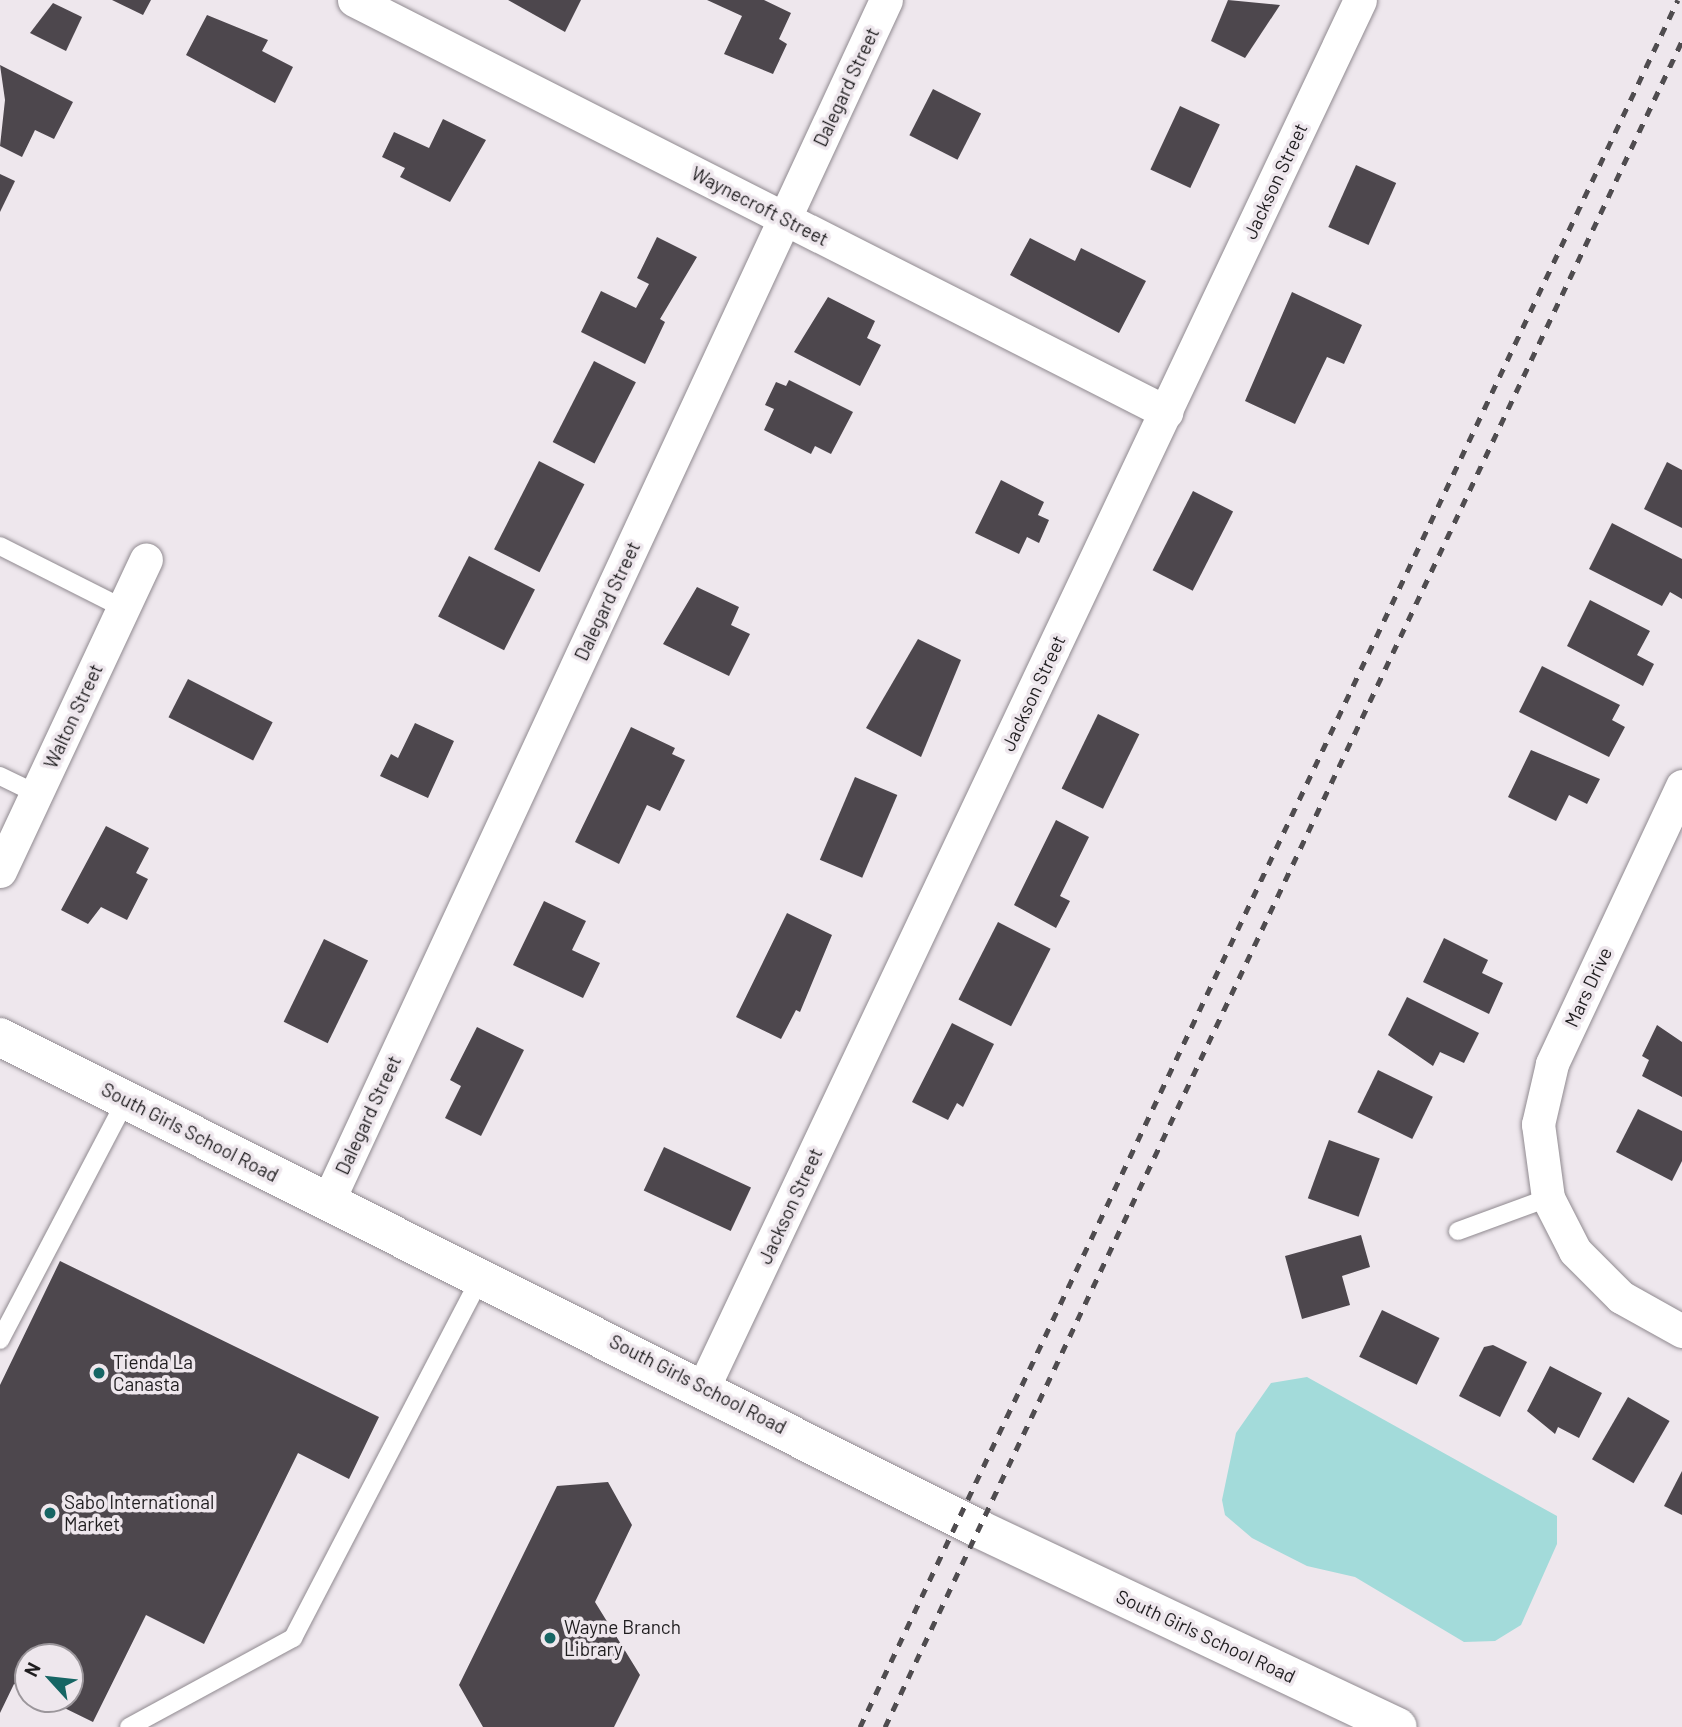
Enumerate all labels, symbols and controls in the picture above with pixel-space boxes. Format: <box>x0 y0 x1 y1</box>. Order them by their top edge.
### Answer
street label: Dalegard Street <box>808 24 884 150</box>
street label: Jackson Street <box>1238 119 1312 243</box>
street label: Waynecroft Street <box>688 162 832 250</box>
street label: Dalegard Street <box>569 538 645 664</box>
street label: Jackson Street <box>996 631 1070 755</box>
street label: Walton Street <box>39 660 107 772</box>
street label: Mars Drive <box>1560 943 1616 1031</box>
street label: Dalegard Street <box>330 1052 406 1178</box>
street label: South Girls School Road <box>98 1078 282 1186</box>
street label: Jackson Street <box>753 1144 827 1268</box>
street label: South Girls School Road <box>606 1330 790 1438</box>
place label: Tienda La Canasta <box>113 1351 193 1395</box>
marker: Tienda La Canasta <box>91 1365 107 1381</box>
place label: Sabo International Market <box>64 1491 214 1535</box>
marker: Sabo International Market <box>42 1505 58 1521</box>
street label: South Girls School Road <box>1113 1584 1299 1688</box>
place label: Wayne Branch Library <box>564 1616 681 1660</box>
marker: Wayne Branch Library <box>542 1630 558 1646</box>
north arrow <box>14 1643 84 1713</box>
text: N <box>19 1658 45 1680</box>

